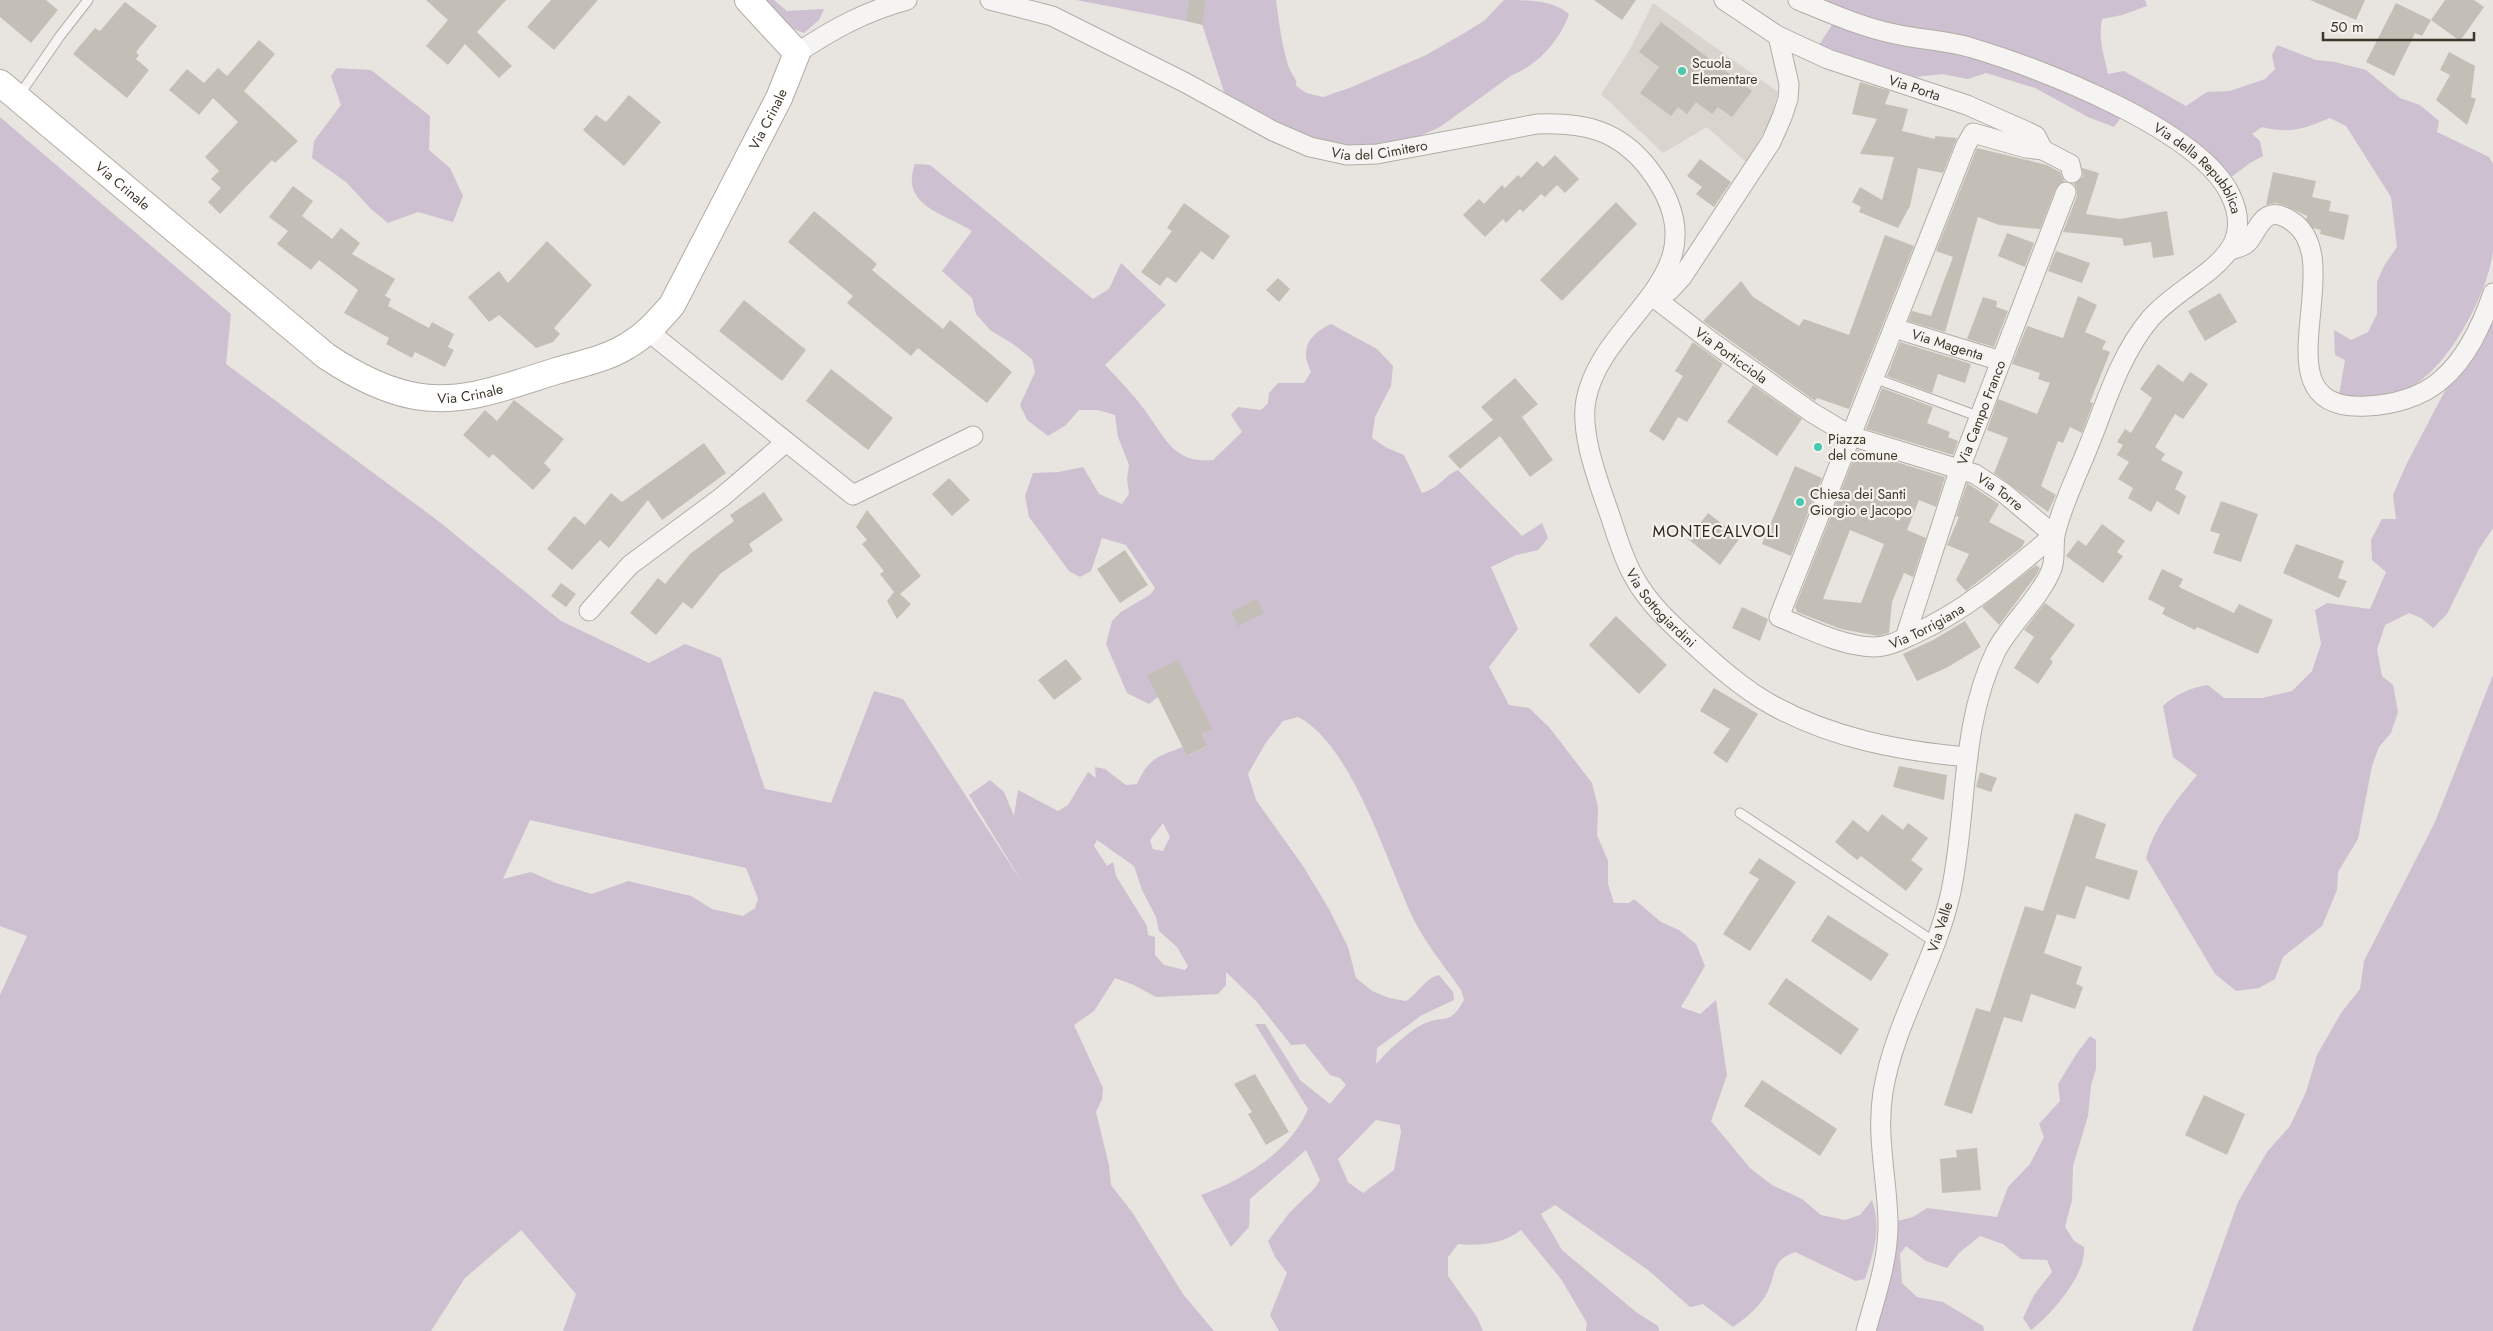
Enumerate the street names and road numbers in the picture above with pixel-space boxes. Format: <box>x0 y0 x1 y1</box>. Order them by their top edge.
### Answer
street label: Via Porta <box>1886 70 1943 106</box>
street label: Via Crinale <box>744 86 792 153</box>
street label: Via della Repubblica <box>2150 118 2247 216</box>
street label: Via del Cimitero <box>1329 135 1429 165</box>
street label: Via Crinale <box>91 157 155 215</box>
street label: Via Porticciola <box>1691 322 1772 388</box>
street label: Via Magenta <box>1909 324 1986 365</box>
street label: Via Campo Franco <box>1952 357 2011 468</box>
street label: Via Crinale <box>437 378 505 408</box>
street label: Via Torre <box>1973 468 2028 515</box>
street label: Via Sottogiardini <box>1621 565 1701 652</box>
street label: Via Torrigiana <box>1886 598 1968 654</box>
street label: Via Valle <box>1922 899 1958 955</box>

